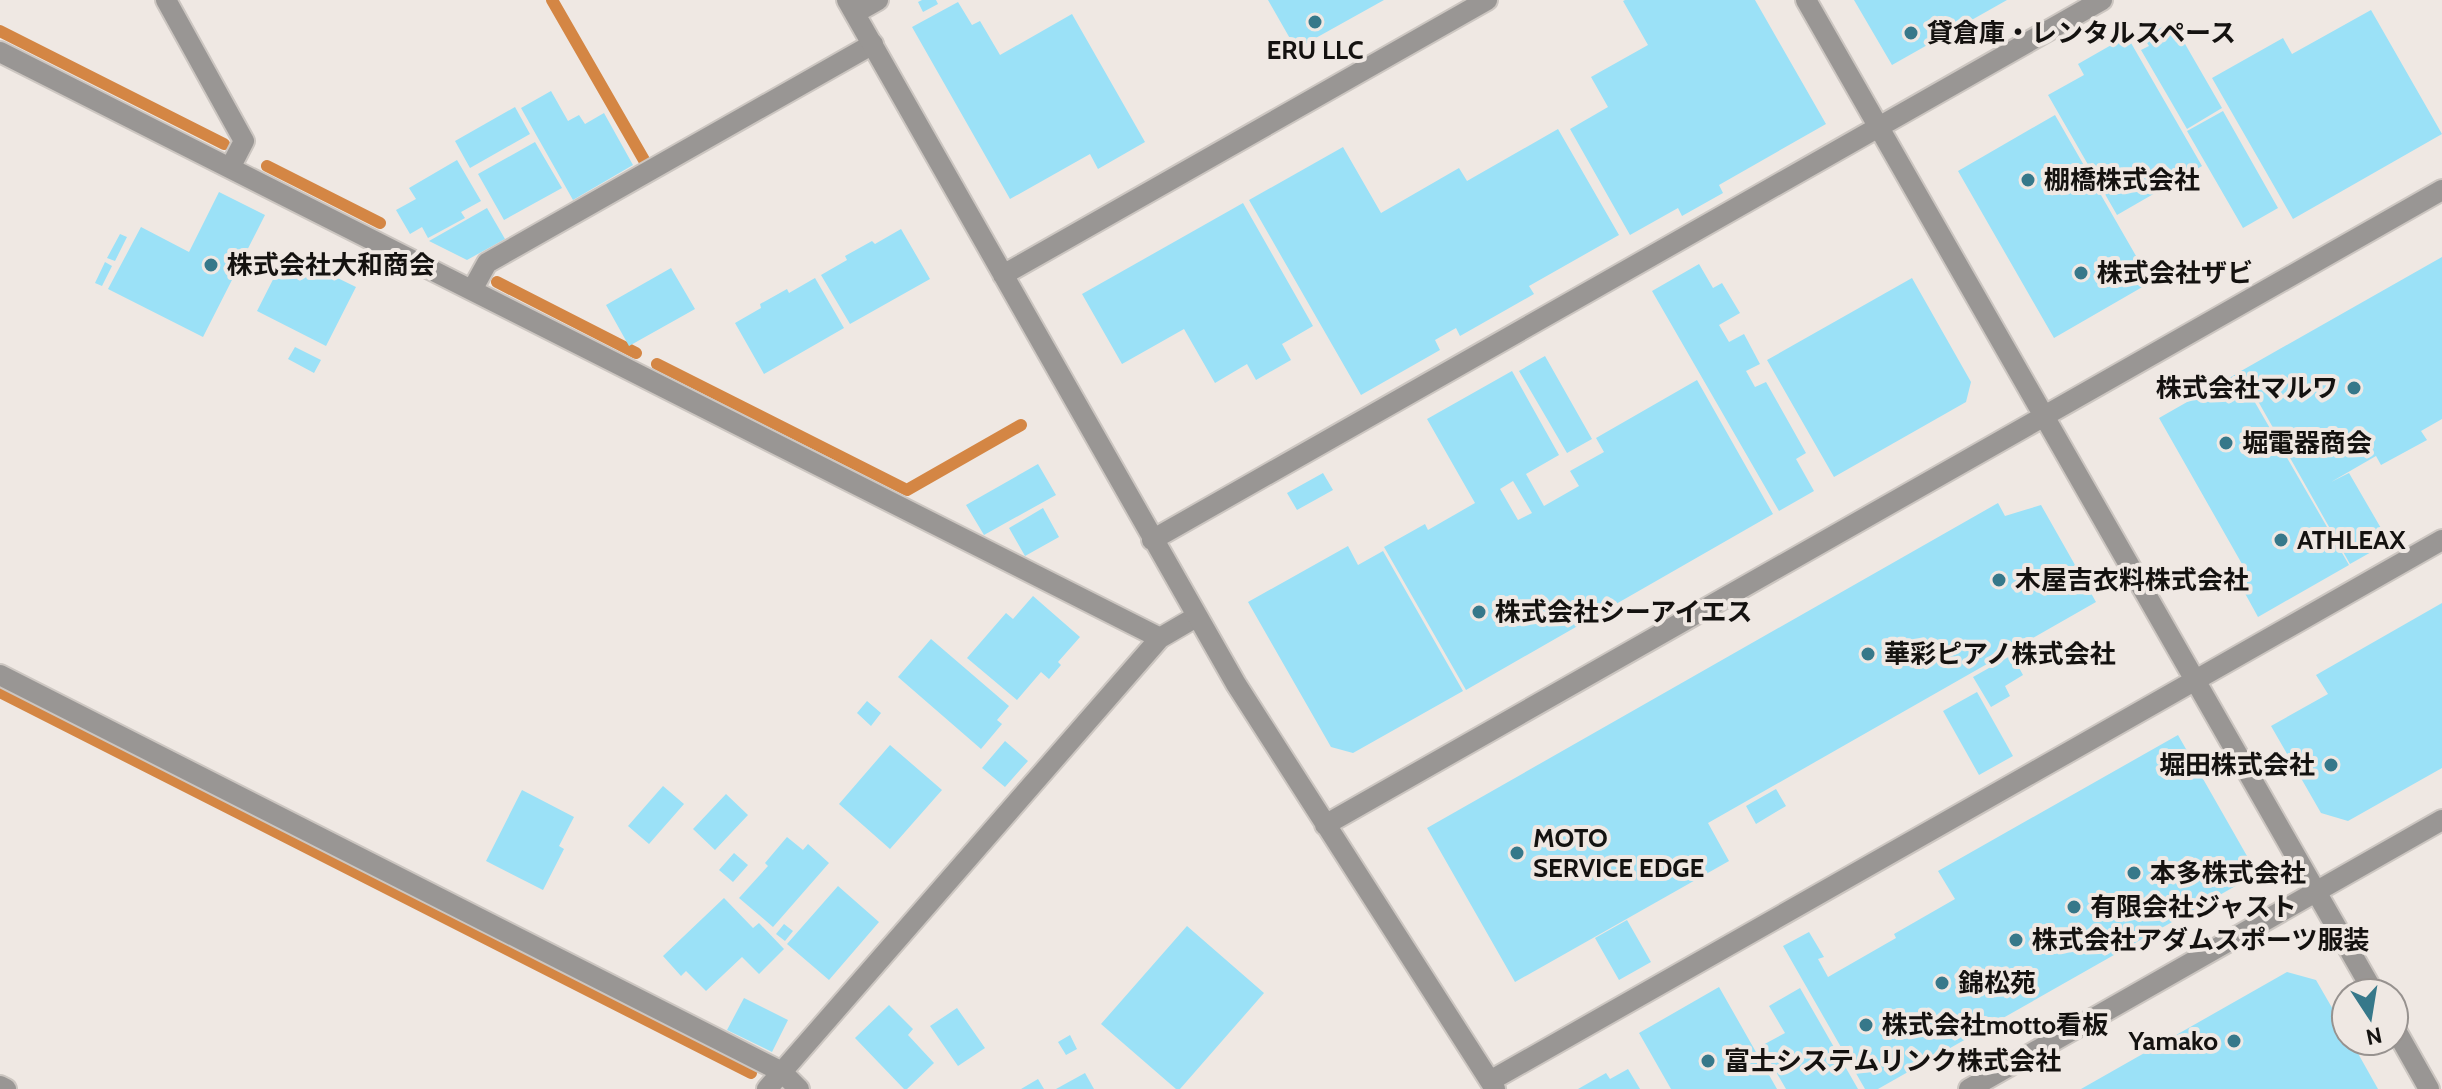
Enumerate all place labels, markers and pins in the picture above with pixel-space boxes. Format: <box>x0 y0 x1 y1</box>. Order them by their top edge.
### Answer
marker: ERU LLC <box>1306 13 1324 31</box>
place label: 貸倉庫・レンタルスペース <box>1927 17 2236 49</box>
marker: 貸倉庫・レンタルスペース <box>1902 24 1920 42</box>
place label: ERU LLC <box>1266 34 1364 66</box>
place label: 棚橋株式会社 <box>2044 164 2200 196</box>
marker: 棚橋株式会社 <box>2019 171 2037 189</box>
place label: 株式会社大和商会 <box>227 249 435 281</box>
marker: 株式会社大和商会 <box>202 256 220 274</box>
place label: 株式会社ザビ <box>2097 257 2253 289</box>
marker: 株式会社ザビ <box>2072 264 2090 282</box>
place label: 株式会社マルワ <box>2156 372 2338 404</box>
marker: 株式会社マルワ <box>2345 379 2363 397</box>
place label: 堀電器商会 <box>2242 427 2372 459</box>
marker: 堀電器商会 <box>2217 434 2235 452</box>
place label: ATHLEAX <box>2297 524 2406 556</box>
marker: ATHLEAX <box>2272 531 2290 549</box>
place label: 木屋吉衣料株式会社 <box>2015 564 2249 596</box>
marker: 木屋吉衣料株式会社 <box>1990 571 2008 589</box>
place label: 株式会社シーアイエス <box>1495 596 1752 628</box>
marker: 株式会社シーアイエス <box>1470 603 1488 621</box>
place label: 華彩ピアノ株式会社 <box>1884 638 2116 670</box>
marker: 華彩ピアノ株式会社 <box>1859 645 1877 663</box>
place label: 堀田株式会社 <box>2159 749 2315 781</box>
marker: 堀田株式会社 <box>2322 756 2340 774</box>
place label: MOTO SERVICE EDGE <box>1533 822 1704 884</box>
marker: MOTO SERVICE EDGE <box>1508 844 1526 862</box>
place label: 本多株式会社 <box>2150 857 2306 889</box>
marker: 本多株式会社 <box>2125 864 2143 882</box>
place label: 有限会社ジャスト <box>2090 891 2297 923</box>
marker: 有限会社ジャスト <box>2065 898 2083 916</box>
place label: 株式会社アダムスポーツ服装 <box>2032 924 2369 956</box>
marker: 株式会社アダムスポーツ服装 <box>2007 931 2025 949</box>
place label: 錦松苑 <box>1958 967 2036 999</box>
marker: 錦松苑 <box>1933 974 1951 992</box>
place label: 株式会社motto看板 <box>1882 1009 2108 1041</box>
marker: 株式会社motto看板 <box>1857 1016 1875 1034</box>
place label: Yamako <box>2127 1025 2218 1057</box>
marker: Yamako <box>2225 1032 2243 1050</box>
place label: 富士システムリンク株式会社 <box>1724 1045 2061 1077</box>
marker: 富士システムリンク株式会社 <box>1699 1052 1717 1070</box>

